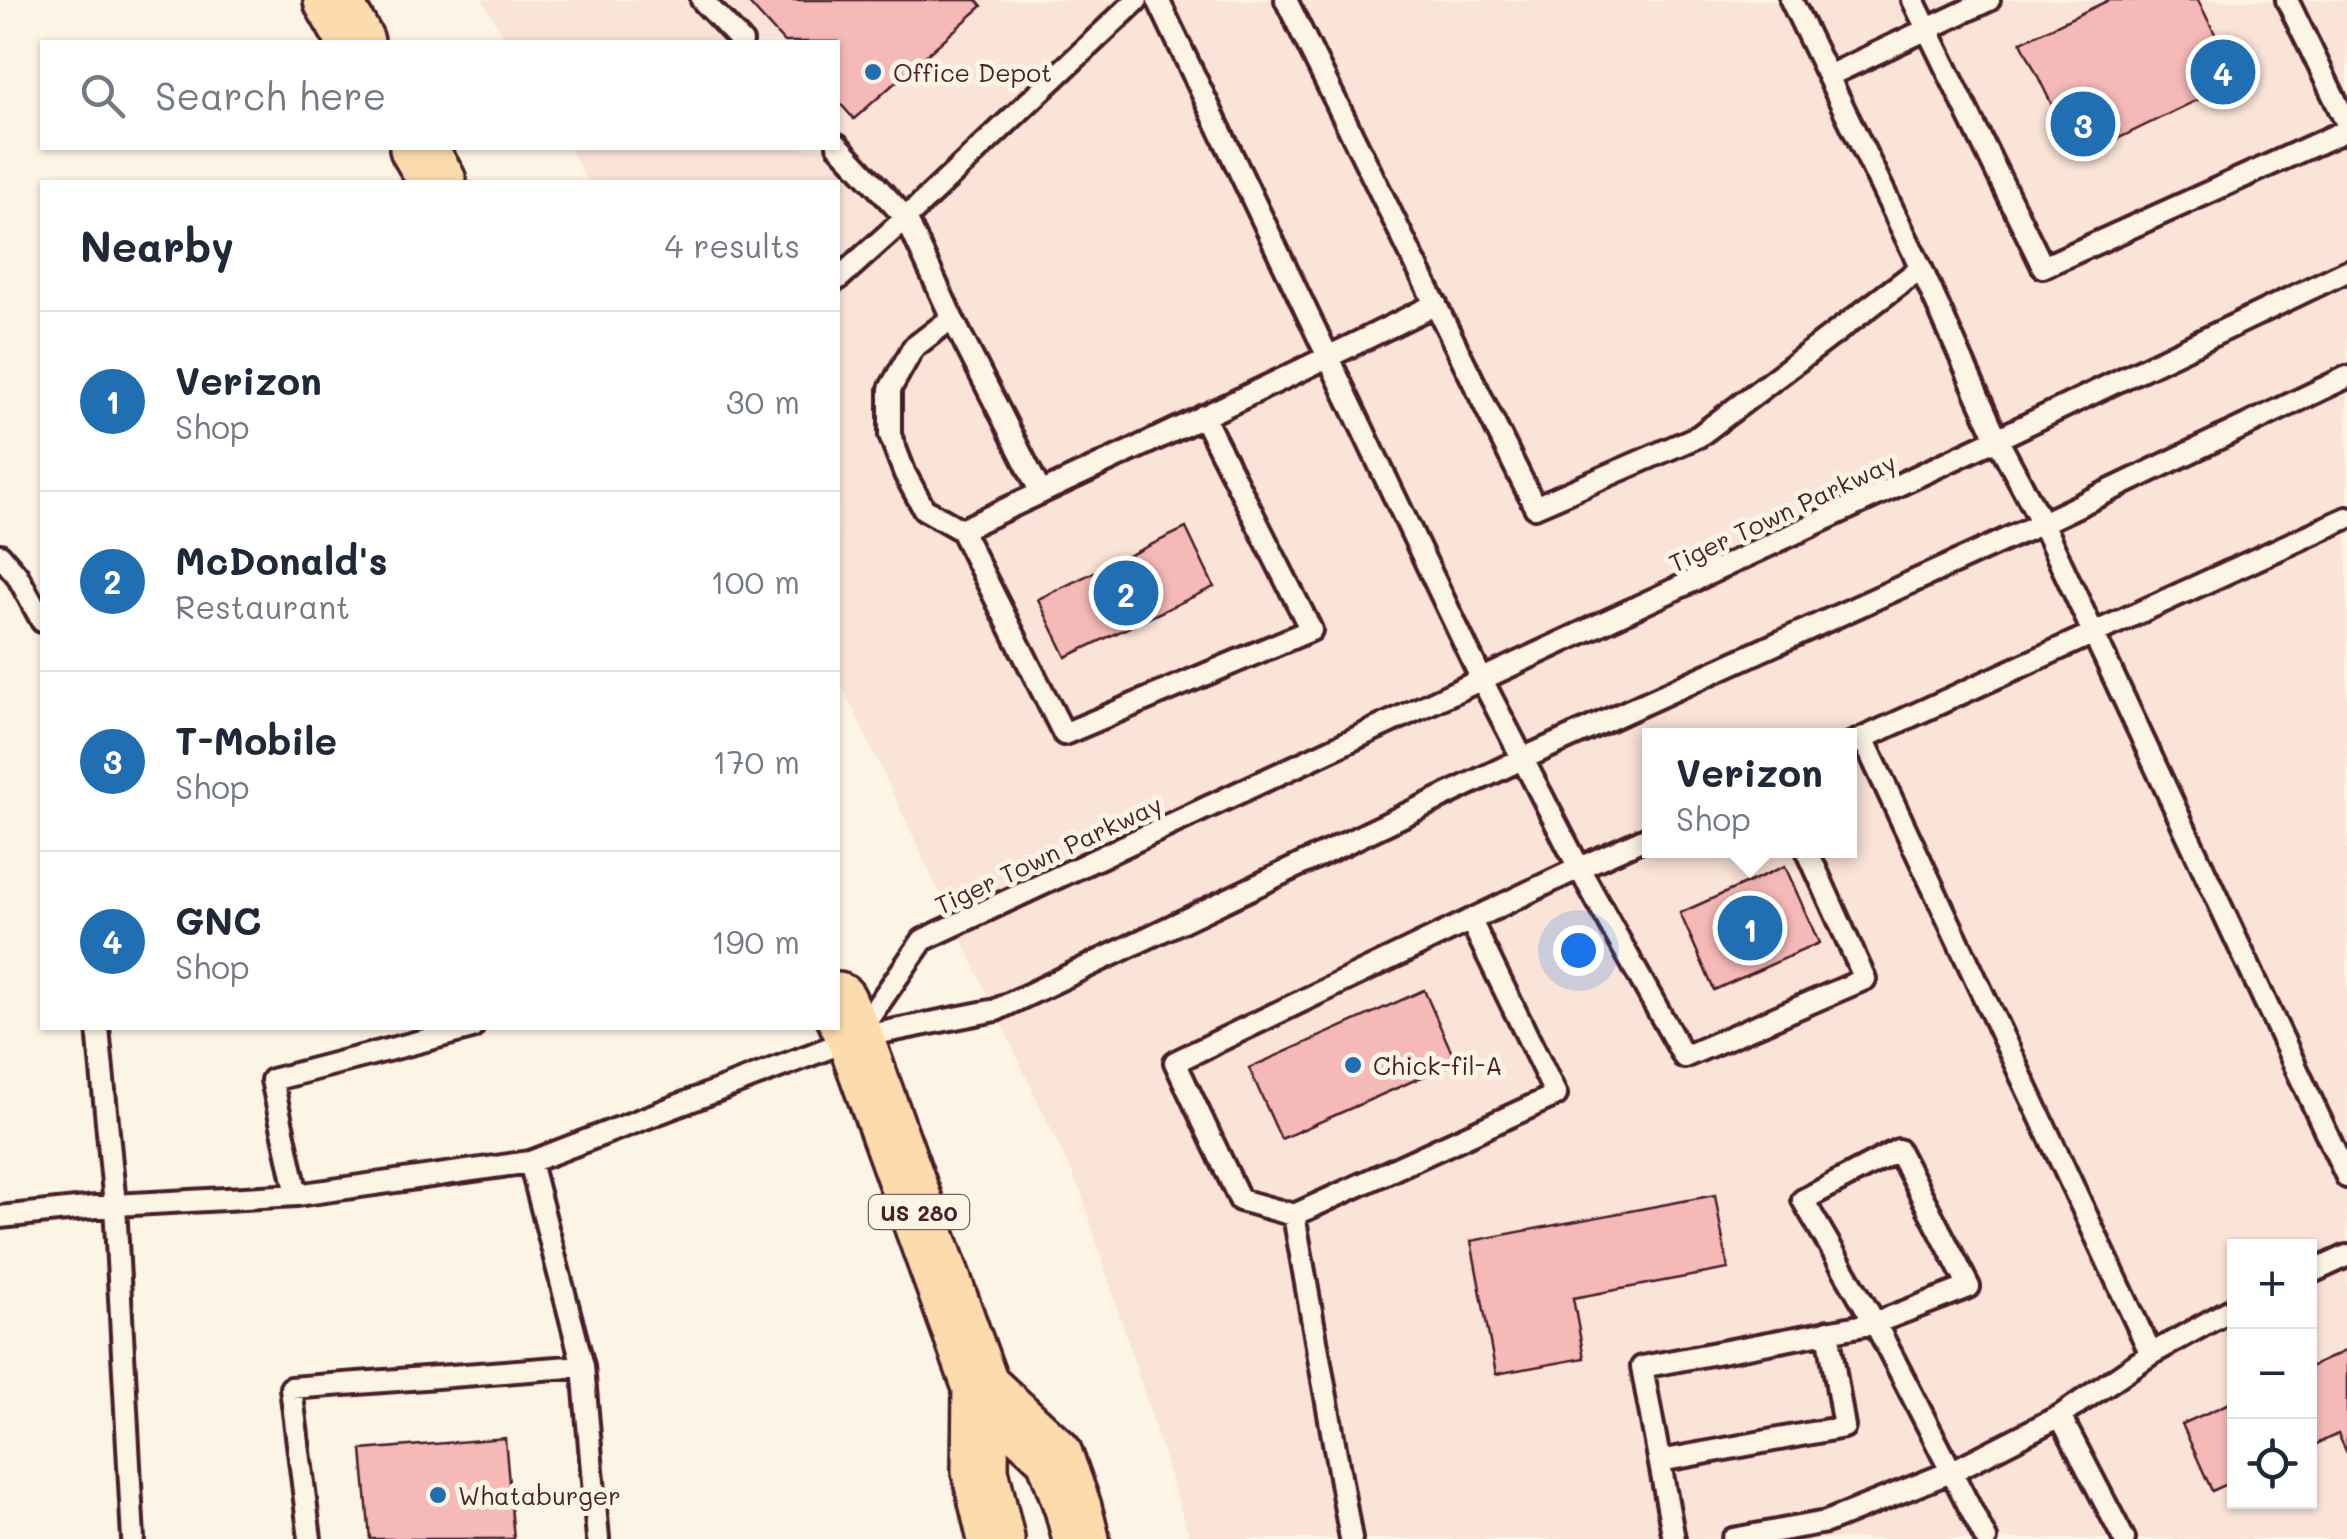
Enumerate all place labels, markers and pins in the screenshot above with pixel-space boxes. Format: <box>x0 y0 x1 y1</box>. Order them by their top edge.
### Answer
pin: 4 <box>2190 34 2256 110</box>
place label: Office Depot <box>893 56 1052 88</box>
marker: Office Depot <box>862 61 884 83</box>
pin: 3 <box>2050 86 2116 162</box>
pin: 2 <box>1094 556 1158 630</box>
pin: 1 <box>1718 890 1782 966</box>
place label: Chick-fil-A <box>1373 1049 1503 1081</box>
marker: Chick-fil-A <box>1342 1054 1364 1076</box>
place label: Whataburger <box>458 1479 621 1511</box>
marker: Whataburger <box>427 1484 449 1506</box>

